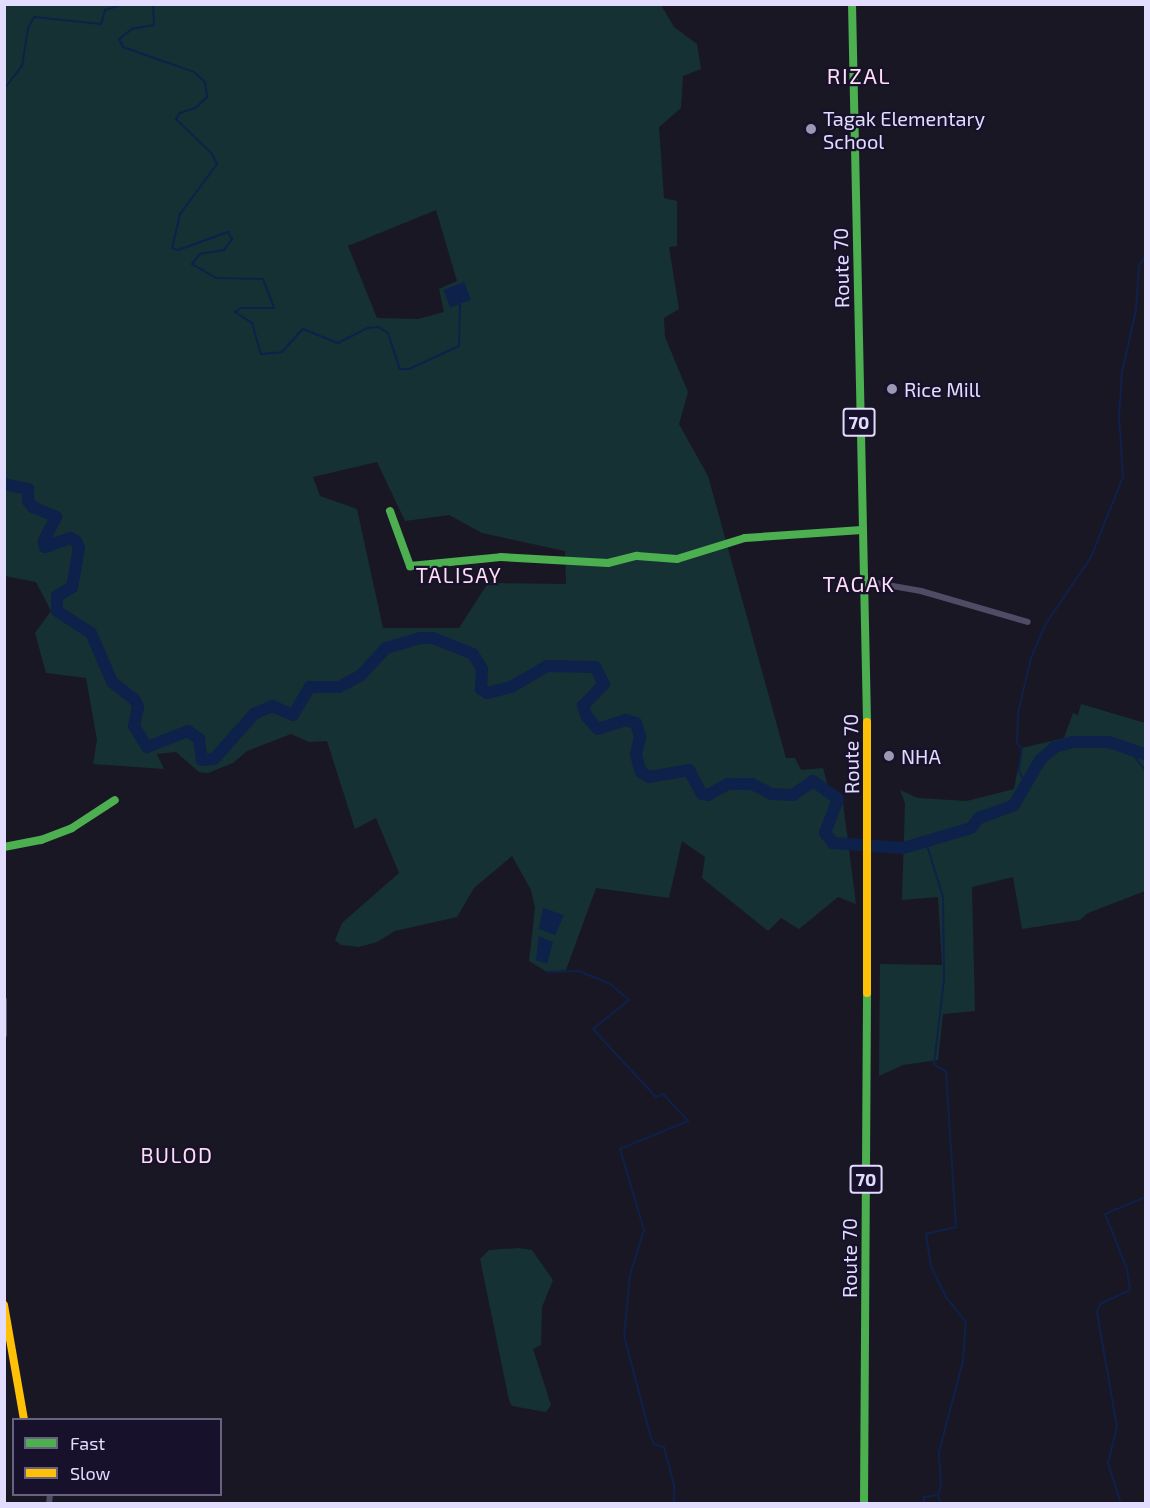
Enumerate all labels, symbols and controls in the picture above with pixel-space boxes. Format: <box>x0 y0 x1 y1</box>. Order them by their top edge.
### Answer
district label: RIZAL <box>827 63 891 89</box>
place label: Tagak Elementary School <box>823 106 985 153</box>
marker: Tagak Elementary School <box>804 122 818 136</box>
street label: Route 70 <box>828 228 854 308</box>
place label: Rice Mill <box>904 377 981 401</box>
marker: Rice Mill <box>885 382 899 396</box>
road number: 70 <box>842 407 876 437</box>
district label: TALISAY <box>416 562 502 588</box>
district label: TAGAK <box>822 571 896 597</box>
street label: Route 70 <box>838 714 864 794</box>
place label: NHA <box>901 744 941 768</box>
marker: NHA <box>882 749 896 763</box>
district label: BULOD <box>141 1142 213 1168</box>
road number: 70 <box>850 1164 882 1194</box>
street label: Route 70 <box>837 1218 861 1298</box>
legend <box>12 1418 222 1496</box>
text: Fast <box>70 1432 105 1454</box>
text: Slow <box>70 1462 110 1484</box>

